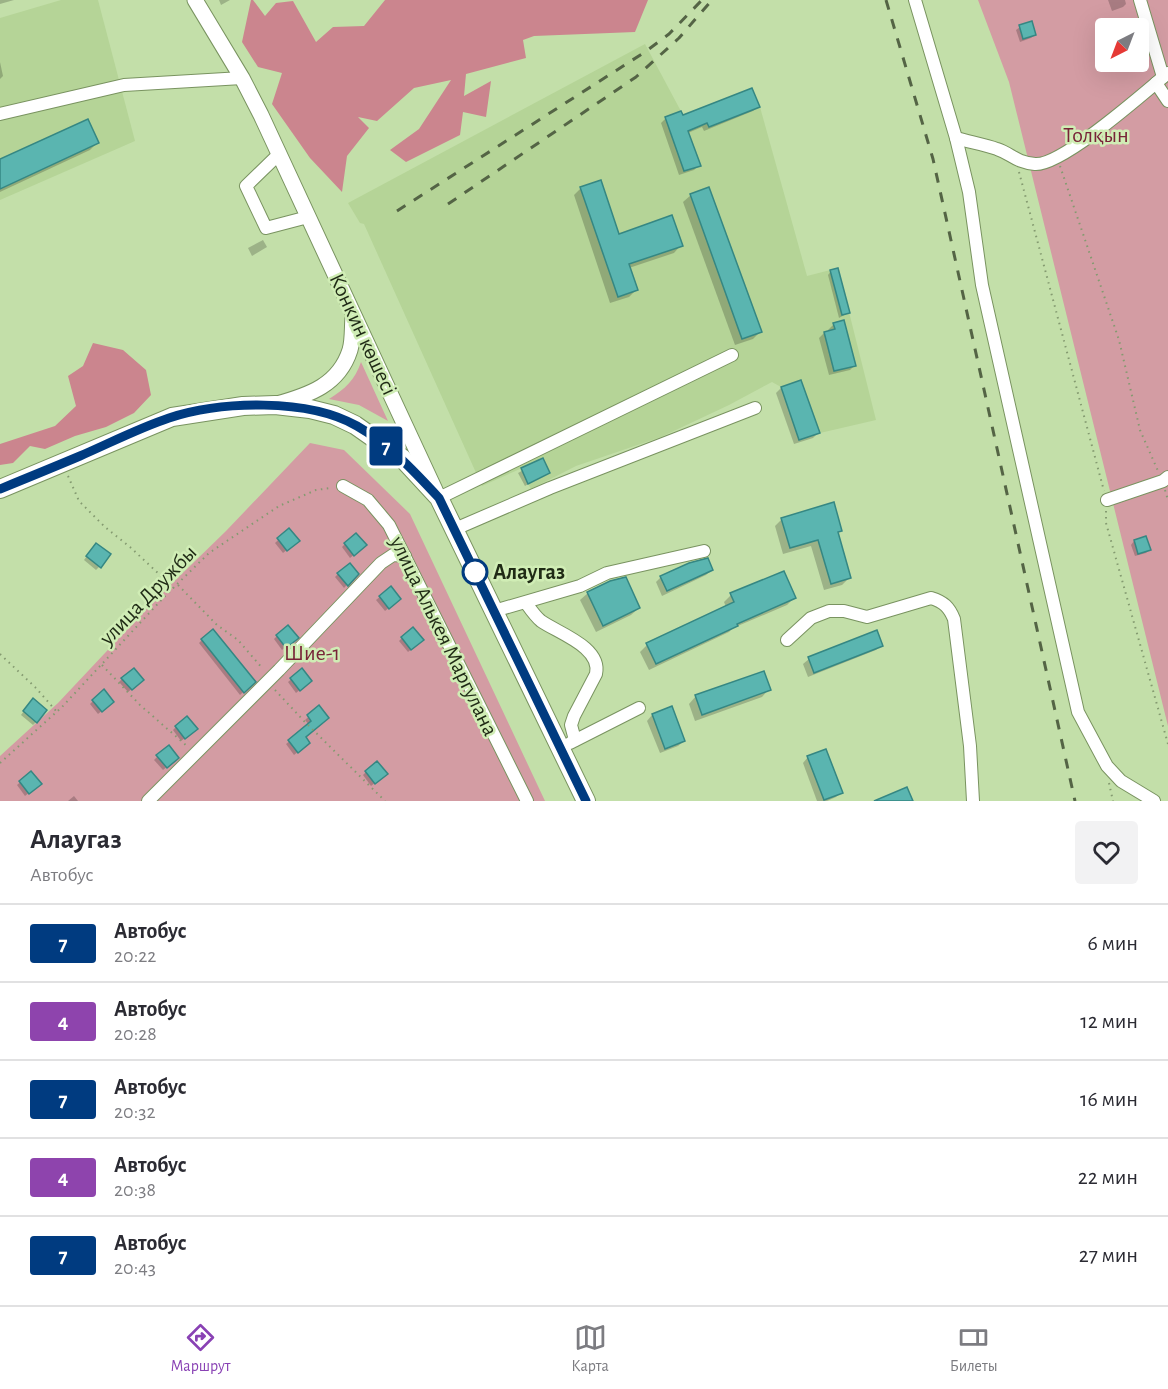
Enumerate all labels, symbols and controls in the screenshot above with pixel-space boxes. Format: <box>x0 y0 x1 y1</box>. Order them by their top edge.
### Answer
north arrow <box>1095 18 1149 72</box>
map controls <box>1095 18 1149 72</box>
park label: Толқын <box>1063 124 1129 146</box>
street label: Конкин көшесі <box>325 270 401 398</box>
line badge: 7 <box>366 426 406 466</box>
text: 7 <box>381 436 391 457</box>
street label: улица Алькея Маргулана <box>386 532 502 739</box>
street label: улица Дружбы <box>95 541 201 650</box>
marker: Алаугаз <box>462 559 488 585</box>
place label: Алаугаз <box>493 561 565 584</box>
park label: Шие-1 <box>284 642 340 664</box>
button: heart <box>1075 821 1138 884</box>
text: Алаугаз <box>30 826 122 854</box>
text: Автобус <box>30 865 94 885</box>
text: Автобус <box>114 920 187 942</box>
text: 6 мин <box>1087 932 1138 954</box>
text: 7 <box>58 933 68 954</box>
text: 20:22 <box>114 946 156 966</box>
text: Автобус <box>114 998 187 1020</box>
text: 12 мин <box>1080 1010 1138 1032</box>
text: 4 <box>58 1011 68 1032</box>
text: 20:28 <box>114 1024 157 1044</box>
text: Автобус <box>114 1076 187 1098</box>
text: 16 мин <box>1080 1088 1138 1110</box>
text: 7 <box>58 1089 68 1110</box>
text: 20:32 <box>114 1102 156 1122</box>
text: Автобус <box>114 1154 187 1176</box>
text: 22 мин <box>1078 1166 1138 1188</box>
text: 4 <box>58 1167 68 1188</box>
text: 20:38 <box>114 1180 156 1200</box>
text: Автобус <box>114 1232 187 1254</box>
text: 27 мин <box>1079 1244 1138 1266</box>
text: 7 <box>58 1245 68 1266</box>
text: 20:43 <box>114 1258 156 1278</box>
tab: Маршрут <box>170 1321 231 1376</box>
tab: Карта <box>571 1321 609 1376</box>
tab: Билеты <box>950 1321 998 1376</box>

